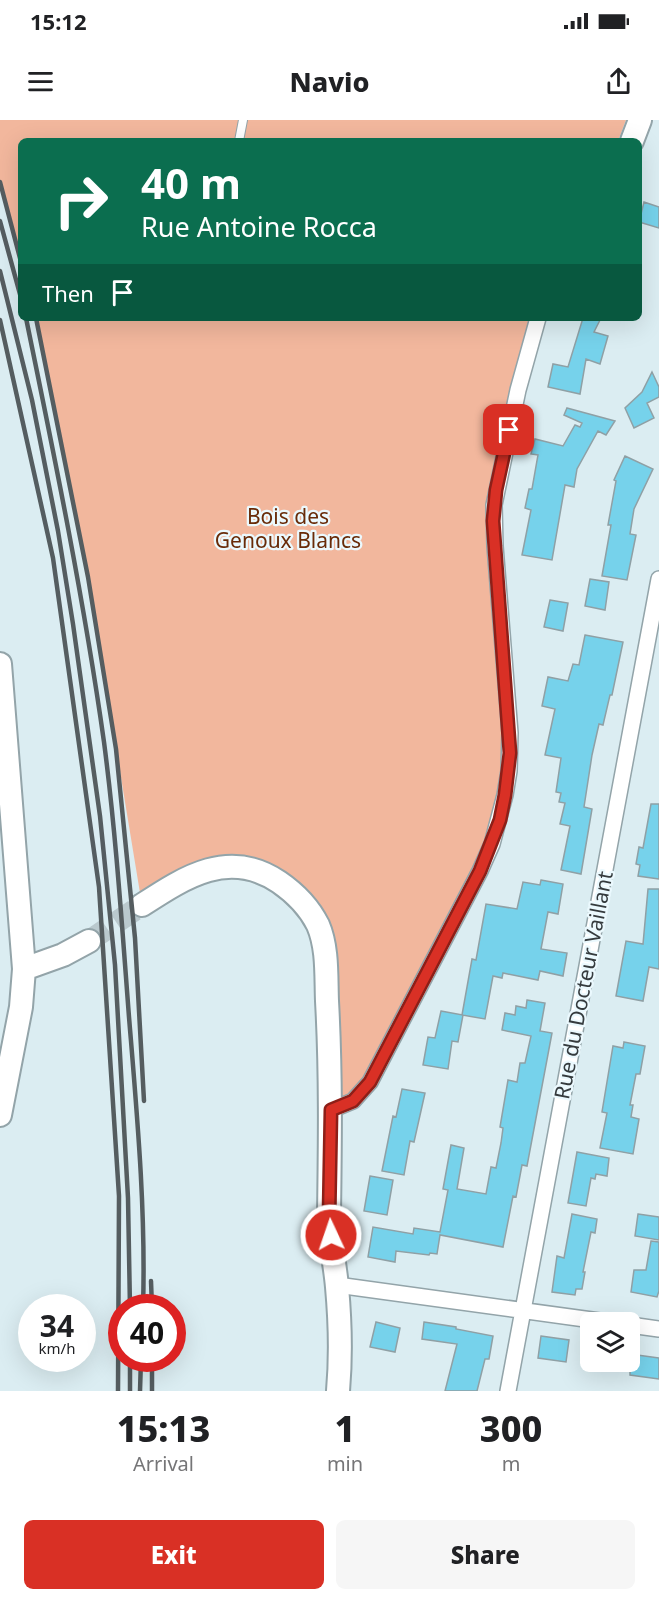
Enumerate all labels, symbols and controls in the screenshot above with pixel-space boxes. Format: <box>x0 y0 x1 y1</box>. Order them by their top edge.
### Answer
text: 15:12 <box>30 6 87 36</box>
text: Navio <box>289 63 370 100</box>
icon: menu <box>24 65 57 98</box>
icon: share <box>602 65 635 98</box>
text: 40 m <box>141 154 241 211</box>
icon: right <box>42 162 120 240</box>
text: Rue Antoine Rocca <box>141 208 377 245</box>
icon: arrive <box>106 276 139 309</box>
text: Then <box>42 278 94 308</box>
pin <box>483 404 534 455</box>
icon: arrive <box>492 413 525 446</box>
park label: Bois des Genoux Blancs <box>215 502 361 554</box>
street label: Rue du Docteur Vaillant <box>547 868 619 1101</box>
position arrow <box>299 1203 363 1267</box>
speed limit sign: 40 <box>108 1294 186 1372</box>
text: 34 <box>40 1305 74 1346</box>
map controls <box>580 1312 640 1372</box>
button: layers <box>580 1312 640 1372</box>
text: km/h <box>39 1338 75 1358</box>
text: 15:13 <box>117 1404 210 1453</box>
text: 1 <box>335 1404 355 1453</box>
text: 300 <box>480 1404 542 1453</box>
text: Arrival <box>133 1450 194 1477</box>
text: min <box>327 1450 363 1477</box>
text: m <box>502 1450 520 1477</box>
button: Exit <box>24 1520 324 1589</box>
button: Share <box>336 1520 635 1589</box>

